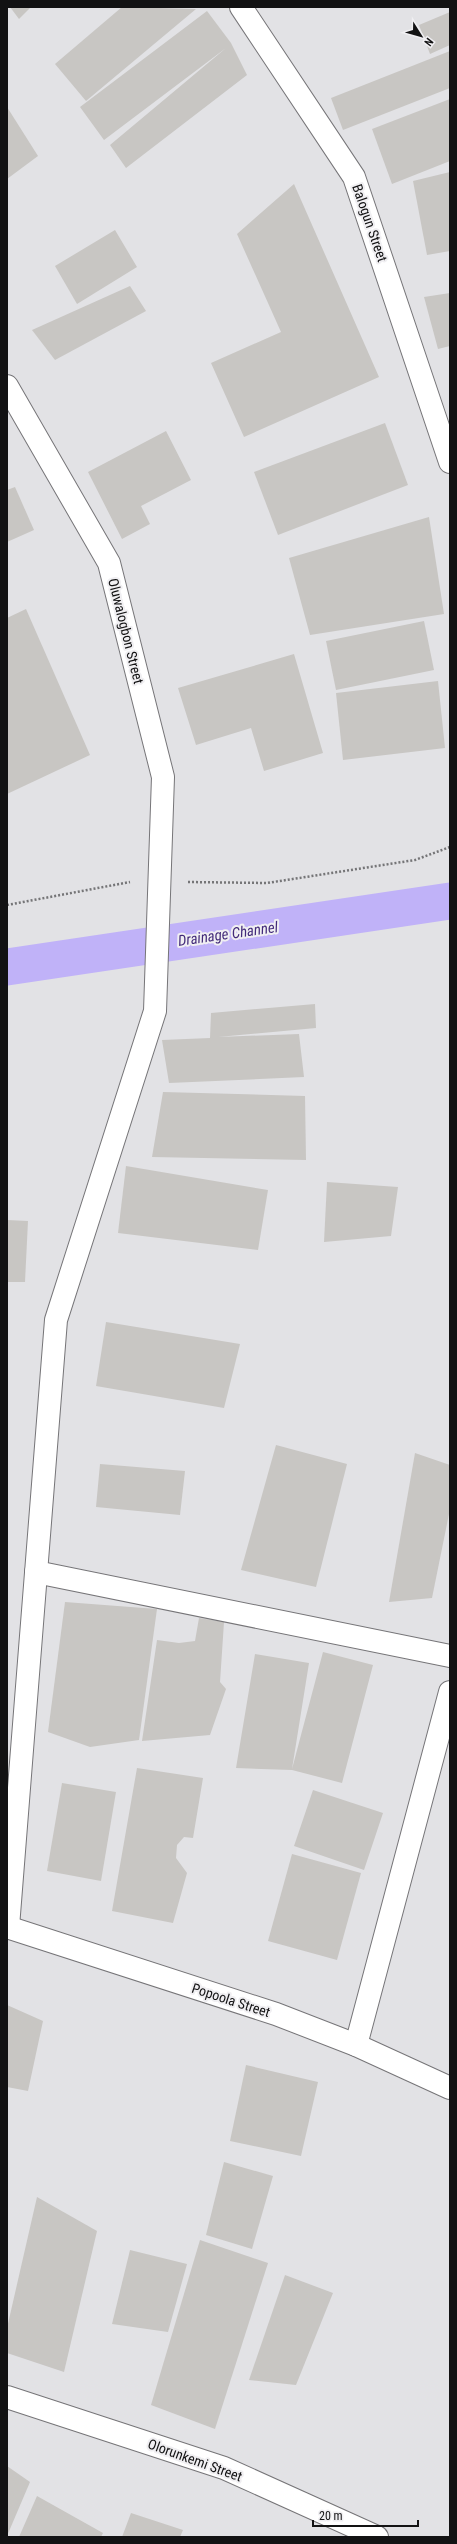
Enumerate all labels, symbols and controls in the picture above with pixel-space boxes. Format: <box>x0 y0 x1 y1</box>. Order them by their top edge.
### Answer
north arrow <box>401 16 441 56</box>
text: N <box>421 35 436 49</box>
street label: Balogun Street <box>349 182 391 264</box>
street label: Oluwalogbon Street <box>105 577 147 685</box>
water label: Drainage Channel <box>177 918 280 950</box>
street label: Popoola Street <box>190 1980 272 2020</box>
street label: Olorunkemi Street <box>146 2436 244 2484</box>
scale bar <box>313 2502 418 2528</box>
text: 20 m <box>319 2509 343 2523</box>

